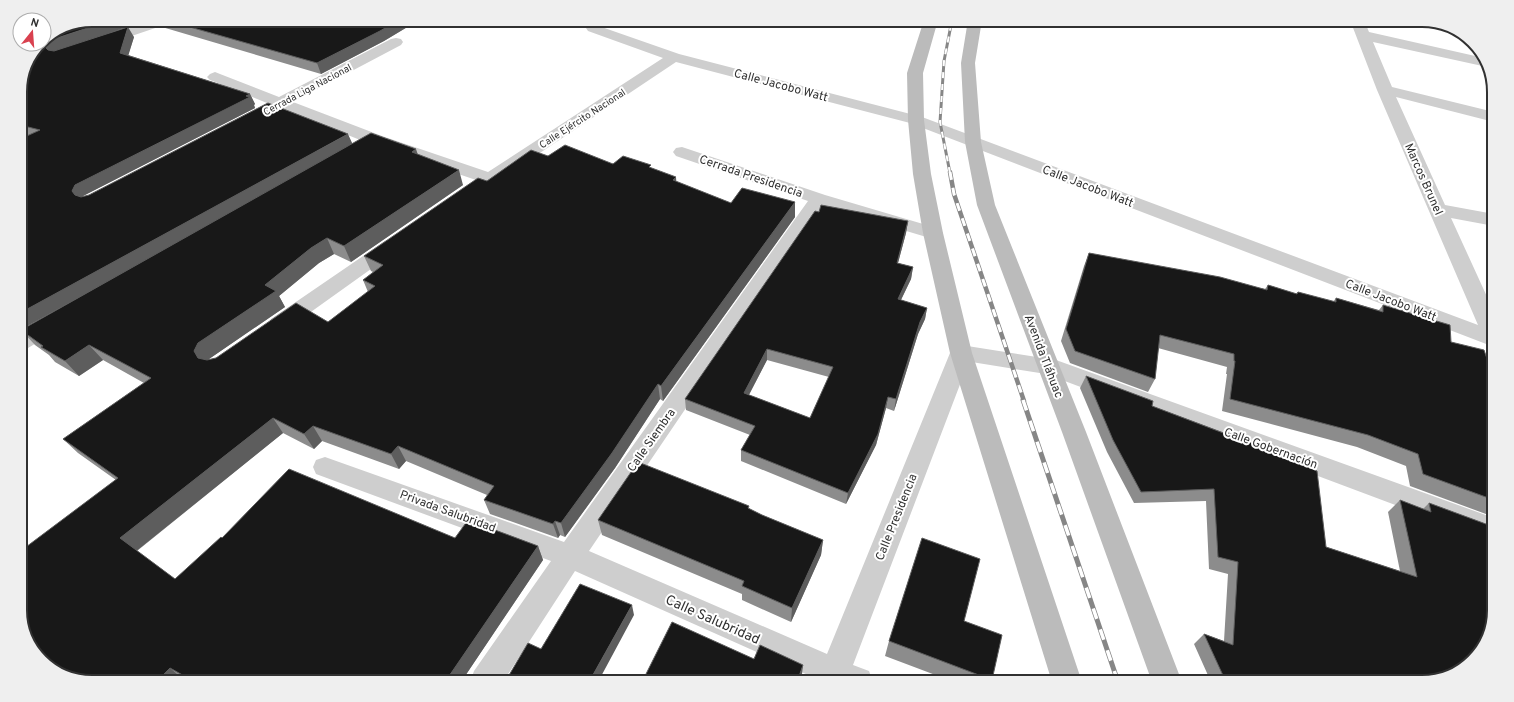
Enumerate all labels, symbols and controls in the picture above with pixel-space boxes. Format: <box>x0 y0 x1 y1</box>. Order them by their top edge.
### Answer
north arrow <box>12 12 52 52</box>
text: N <box>29 16 40 31</box>
street label: Cerrada Liga Nacional <box>261 61 354 119</box>
street label: Calle Jacobo Watt <box>732 66 829 106</box>
street label: Calle Ejército Nacional <box>537 86 628 152</box>
street label: Marcos Brunel <box>1400 141 1446 218</box>
street label: Cerrada Presidencia <box>697 152 805 202</box>
street label: Calle Jacobo Watt <box>1040 162 1136 212</box>
street label: Calle Jacobo Watt <box>1343 276 1439 326</box>
street label: Avenida Tláhuac <box>1020 312 1066 400</box>
street label: Calle Siembra <box>624 406 680 475</box>
street label: Calle Gobernación <box>1222 425 1320 473</box>
street label: Calle Presidencia <box>872 472 922 563</box>
street label: Privada Salubridad <box>397 487 498 537</box>
street label: Calle Salubridad <box>662 592 762 649</box>

